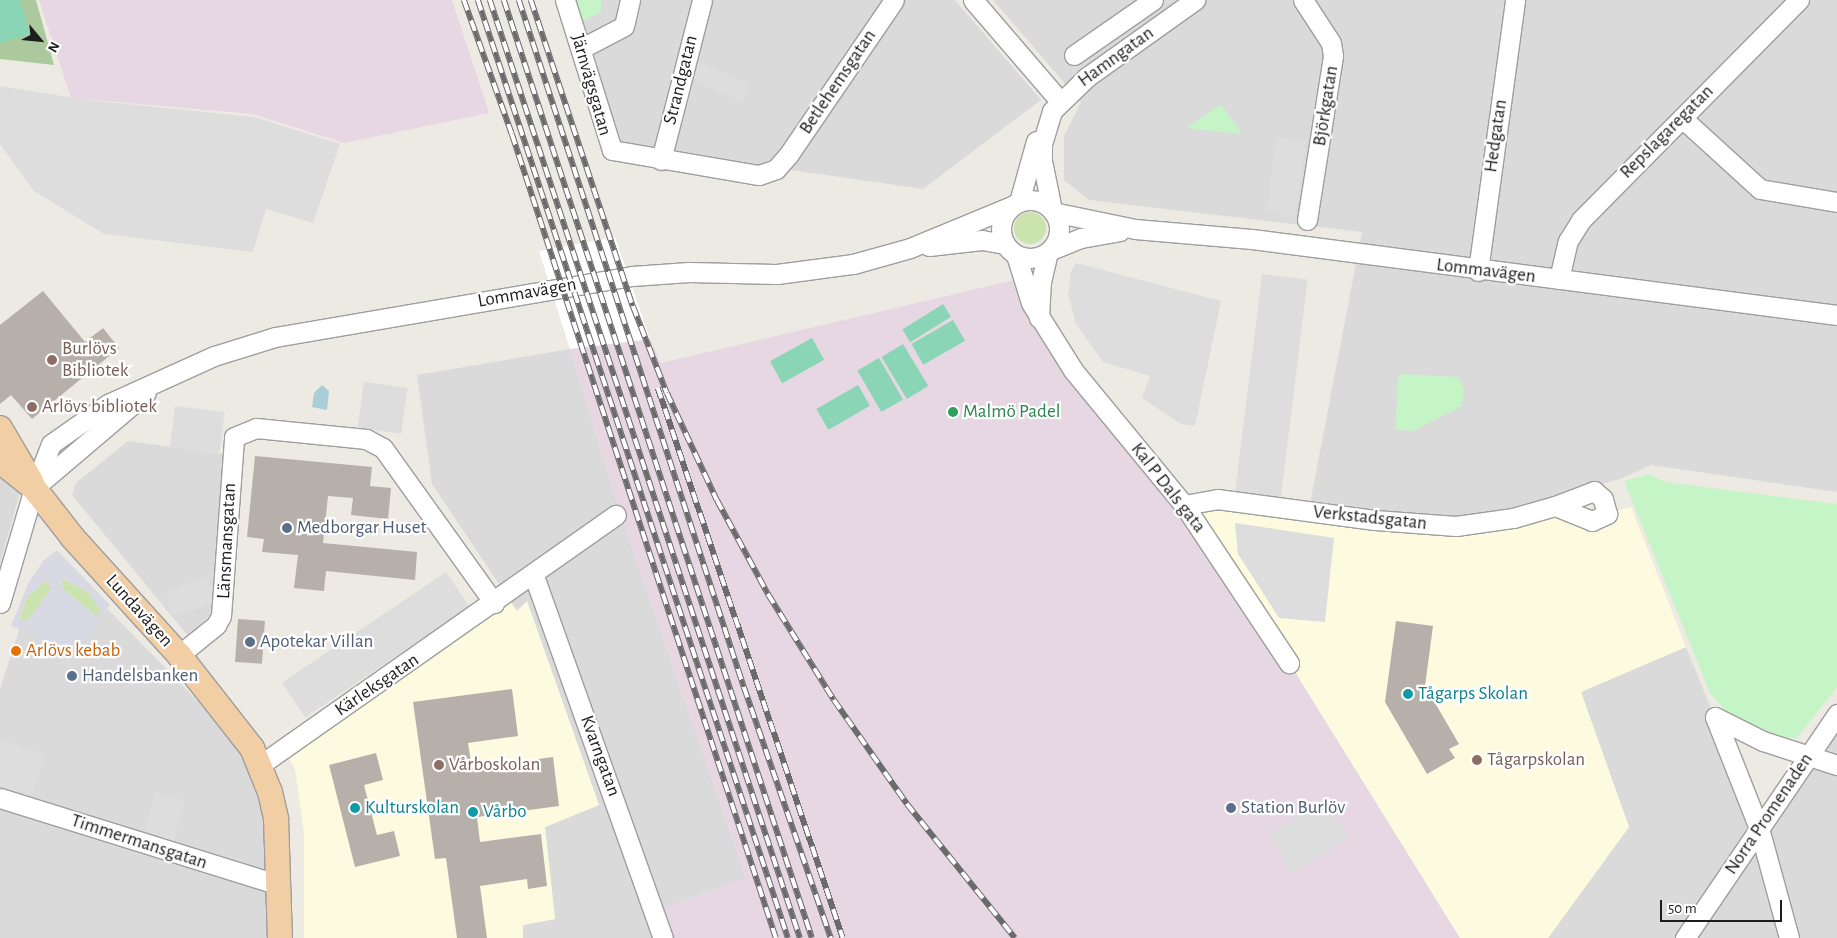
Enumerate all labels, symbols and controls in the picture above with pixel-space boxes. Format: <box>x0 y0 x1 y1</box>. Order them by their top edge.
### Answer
north arrow <box>15 15 65 65</box>
street label: Hamngatan <box>1074 22 1158 92</box>
street label: Betlehemsgatan <box>795 25 881 139</box>
street label: Järnvägsgatan <box>566 32 616 138</box>
street label: Strandgatan <box>659 33 703 127</box>
text: N <box>45 39 62 55</box>
street label: Björkgatan <box>1308 64 1344 148</box>
street label: Repslagaregatan <box>1615 80 1719 184</box>
street label: Hedgatan <box>1480 98 1512 174</box>
street label: Lommavägen <box>1435 254 1537 288</box>
street label: Lommavägen <box>476 273 578 313</box>
place label: Burlövs Bibliotek <box>62 338 128 382</box>
marker: Burlövs Bibliotek <box>46 354 58 366</box>
place label: Arlövs bibliotek <box>42 396 157 418</box>
marker: Arlövs bibliotek <box>26 401 38 413</box>
place label: Malmö Padel <box>963 401 1060 423</box>
marker: Malmö Padel <box>947 406 959 418</box>
street label: Kal P Dals gata <box>1126 438 1210 538</box>
street label: Länsmansgatan <box>213 482 241 600</box>
street label: Verkstadsgatan <box>1312 501 1428 535</box>
place label: Medborgar Huset <box>297 517 426 539</box>
marker: Medborgar Huset <box>281 522 293 534</box>
street label: Lundavägen <box>100 570 178 652</box>
place label: Apotekar Villan <box>260 631 373 653</box>
marker: Apotekar Villan <box>244 636 256 648</box>
place label: Arlövs kebab <box>26 640 120 662</box>
marker: Arlövs kebab <box>10 645 22 657</box>
street label: Kärleksgatan <box>331 649 423 721</box>
place label: Handelsbanken <box>82 665 198 687</box>
marker: Handelsbanken <box>66 670 78 682</box>
place label: Tågarps Skolan <box>1418 683 1528 705</box>
marker: Tågarps Skolan <box>1402 688 1414 700</box>
street label: Kvarngatan <box>575 712 625 800</box>
place label: Tågarpskolan <box>1487 749 1585 771</box>
street label: Norra Promenaden <box>1720 749 1818 879</box>
place label: Vårboskolan <box>449 754 540 776</box>
marker: Tågarpskolan <box>1471 754 1483 766</box>
marker: Vårboskolan <box>433 759 445 771</box>
place label: Kulturskolan <box>365 797 459 819</box>
place label: Station Burlöv <box>1241 797 1345 819</box>
place label: Vårbo <box>483 801 527 823</box>
marker: Kulturskolan <box>349 802 361 814</box>
marker: Station Burlöv <box>1225 802 1237 814</box>
marker: Vårbo <box>467 806 479 818</box>
street label: Timmermansgatan <box>68 809 210 875</box>
scale bar <box>1662 890 1784 922</box>
text: 50 m <box>1668 901 1697 916</box>

